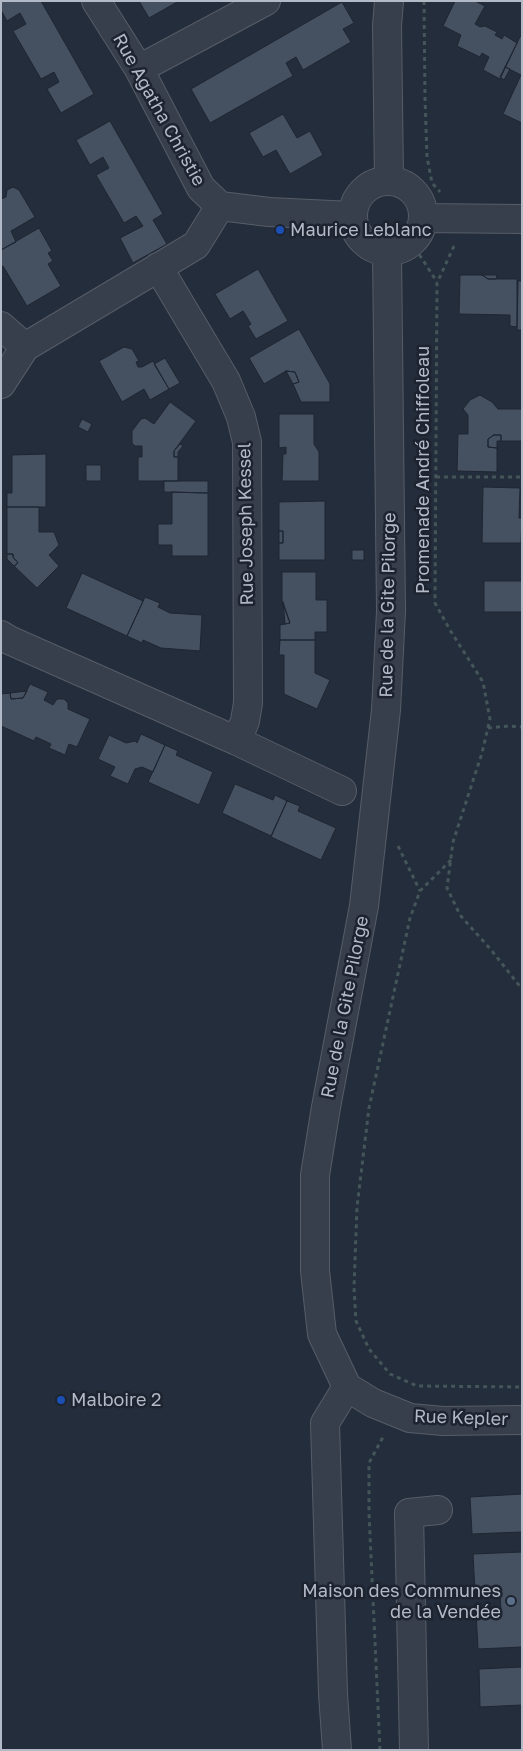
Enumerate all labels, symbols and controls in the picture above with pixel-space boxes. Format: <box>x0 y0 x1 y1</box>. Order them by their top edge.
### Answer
street label: Rue Agatha Christie <box>108 30 210 190</box>
place label: Maurice Leblanc <box>290 219 432 241</box>
marker: Maurice Leblanc <box>274 224 286 236</box>
street label: Promenade André Chiffoleau <box>412 346 434 594</box>
street label: Rue Joseph Kessel <box>234 442 258 606</box>
street label: Rue de la Gite Pilorge <box>376 512 400 698</box>
street label: Rue de la Gite Pilorge <box>317 914 373 1100</box>
place label: Malboire 2 <box>71 1389 161 1411</box>
marker: Malboire 2 <box>55 1394 67 1406</box>
street label: Rue Kepler <box>413 1406 509 1430</box>
place label: Maison des Communes de la Vendée <box>302 1580 501 1622</box>
marker: Maison des Communes de la Vendée <box>505 1595 517 1607</box>

